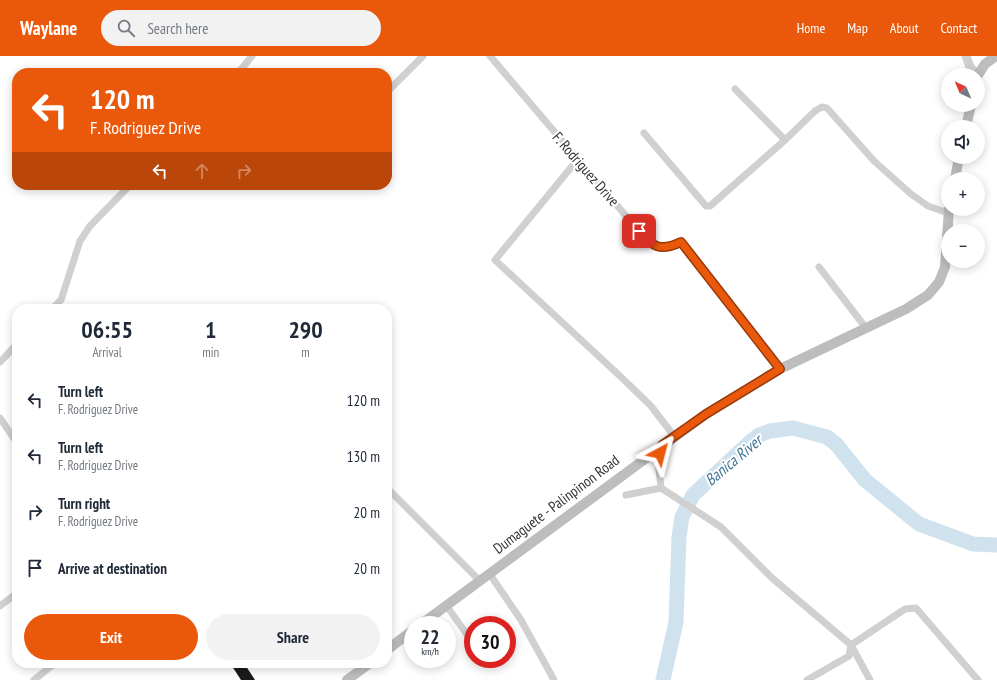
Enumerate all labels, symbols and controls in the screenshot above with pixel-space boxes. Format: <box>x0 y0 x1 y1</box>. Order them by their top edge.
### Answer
search box <box>101 10 381 46</box>
text: Waylane <box>20 16 77 40</box>
icon: search <box>115 17 137 39</box>
text: Search here <box>147 19 208 38</box>
text: Home <box>797 19 825 37</box>
text: Map <box>847 19 868 37</box>
text: About <box>890 19 919 37</box>
text: Contact <box>941 19 977 37</box>
north arrow <box>941 68 985 112</box>
map controls <box>941 68 985 268</box>
text: 120 m <box>90 80 154 117</box>
icon: left <box>24 84 76 136</box>
text: F. Rodriguez Drive <box>90 116 201 139</box>
button: sound <box>941 120 985 164</box>
street label: F. Rodriguez Drive <box>548 128 624 210</box>
icon: left <box>149 160 171 182</box>
icon: ahead <box>191 160 213 182</box>
icon: right <box>233 160 255 182</box>
button: + <box>941 172 985 216</box>
pin <box>622 214 656 248</box>
icon: arrive <box>628 220 650 242</box>
button: − <box>941 224 985 268</box>
text: 06:55 <box>81 314 133 345</box>
text: 1 <box>205 314 216 345</box>
text: 290 <box>288 314 323 345</box>
text: Arrival <box>92 344 122 361</box>
text: min <box>202 344 219 361</box>
text: m <box>301 344 310 361</box>
text: Turn left <box>58 382 103 401</box>
icon: left <box>24 389 46 411</box>
text: 120 m <box>347 391 380 410</box>
text: F. Rodriguez Drive <box>58 401 138 418</box>
water label: Banica River <box>700 429 768 490</box>
position arrow <box>639 432 681 474</box>
text: Turn left <box>58 438 103 457</box>
icon: left <box>24 445 46 467</box>
text: 130 m <box>347 447 380 466</box>
street label: Dumaguete - Palinpinon Road <box>489 450 623 558</box>
text: F. Rodriguez Drive <box>58 457 138 474</box>
text: Turn right <box>58 494 110 513</box>
icon: right <box>24 501 46 523</box>
text: 20 m <box>354 503 380 522</box>
text: F. Rodriguez Drive <box>58 513 138 530</box>
icon: arrive <box>24 557 46 579</box>
text: Arrive at destination <box>58 559 167 578</box>
text: 20 m <box>354 559 380 578</box>
button: Exit <box>24 614 198 660</box>
button: Share <box>206 614 380 660</box>
speed limit sign: 30 <box>464 616 516 668</box>
text: 22 <box>420 624 440 650</box>
text: km/h <box>421 645 439 658</box>

